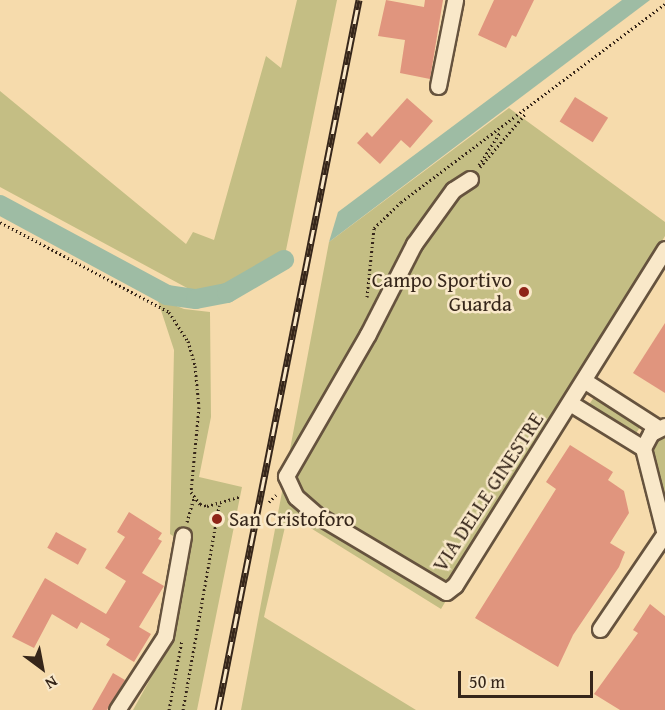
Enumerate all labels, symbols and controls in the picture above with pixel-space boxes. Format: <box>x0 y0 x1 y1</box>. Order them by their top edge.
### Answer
place label: Campo Sportivo Guarda <box>372 267 512 317</box>
marker: Campo Sportivo Guarda <box>517 285 531 299</box>
street label: VIA DELLE GINESTRE <box>427 408 549 576</box>
place label: San Cristoforo <box>229 506 355 532</box>
marker: San Cristoforo <box>210 512 224 526</box>
north arrow <box>12 638 72 698</box>
scale bar <box>461 659 596 697</box>
text: 50 m <box>469 668 505 695</box>
text: N <box>41 670 62 696</box>

